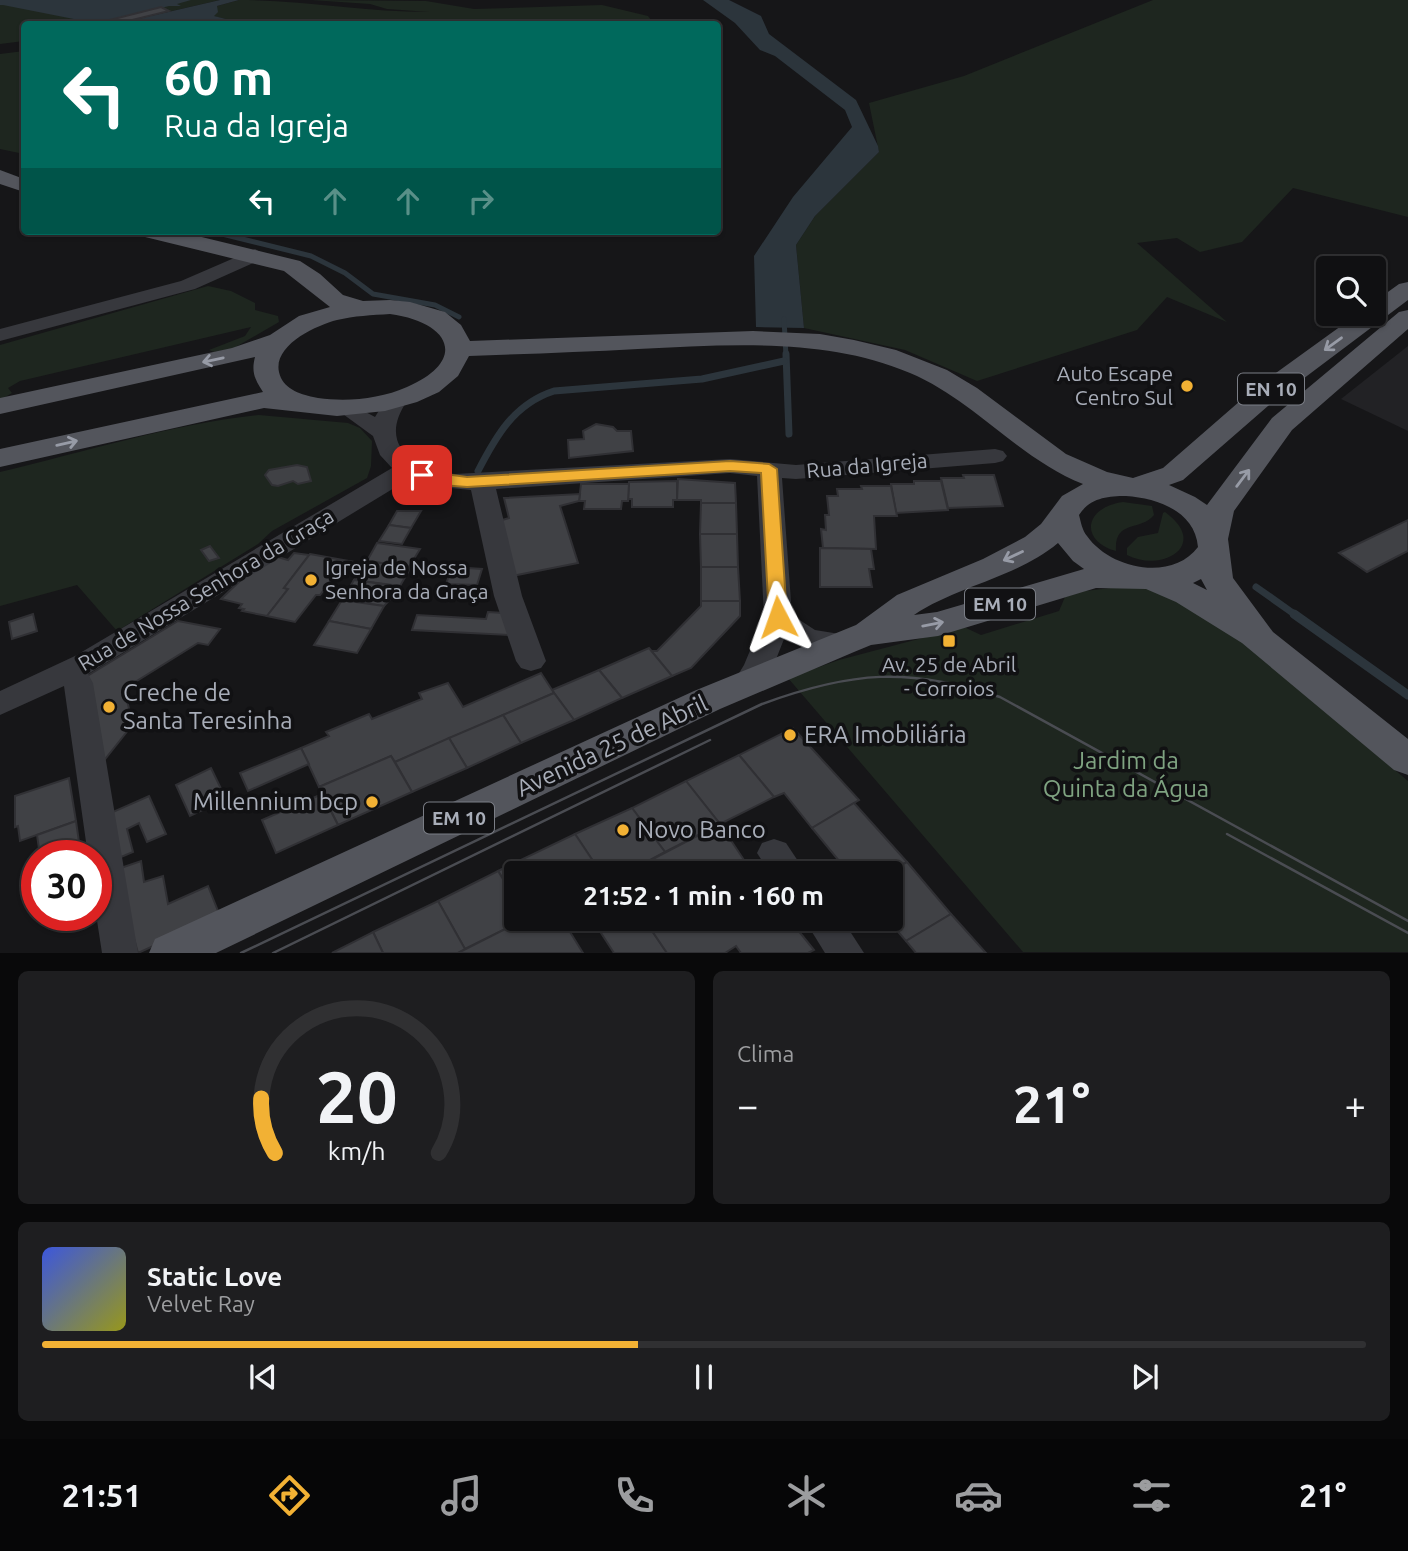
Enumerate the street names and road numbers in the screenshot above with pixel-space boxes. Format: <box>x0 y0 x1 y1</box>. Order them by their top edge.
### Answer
road number: EN 10 <box>1238 374 1304 404</box>
street label: Rua da Igreja <box>805 448 928 482</box>
street label: Rua de Nossa Senhora da Graça <box>73 503 338 675</box>
road number: EM 10 <box>965 589 1035 620</box>
street label: Avenida 25 de Abril <box>512 689 712 802</box>
road number: EM 10 <box>424 803 494 834</box>

